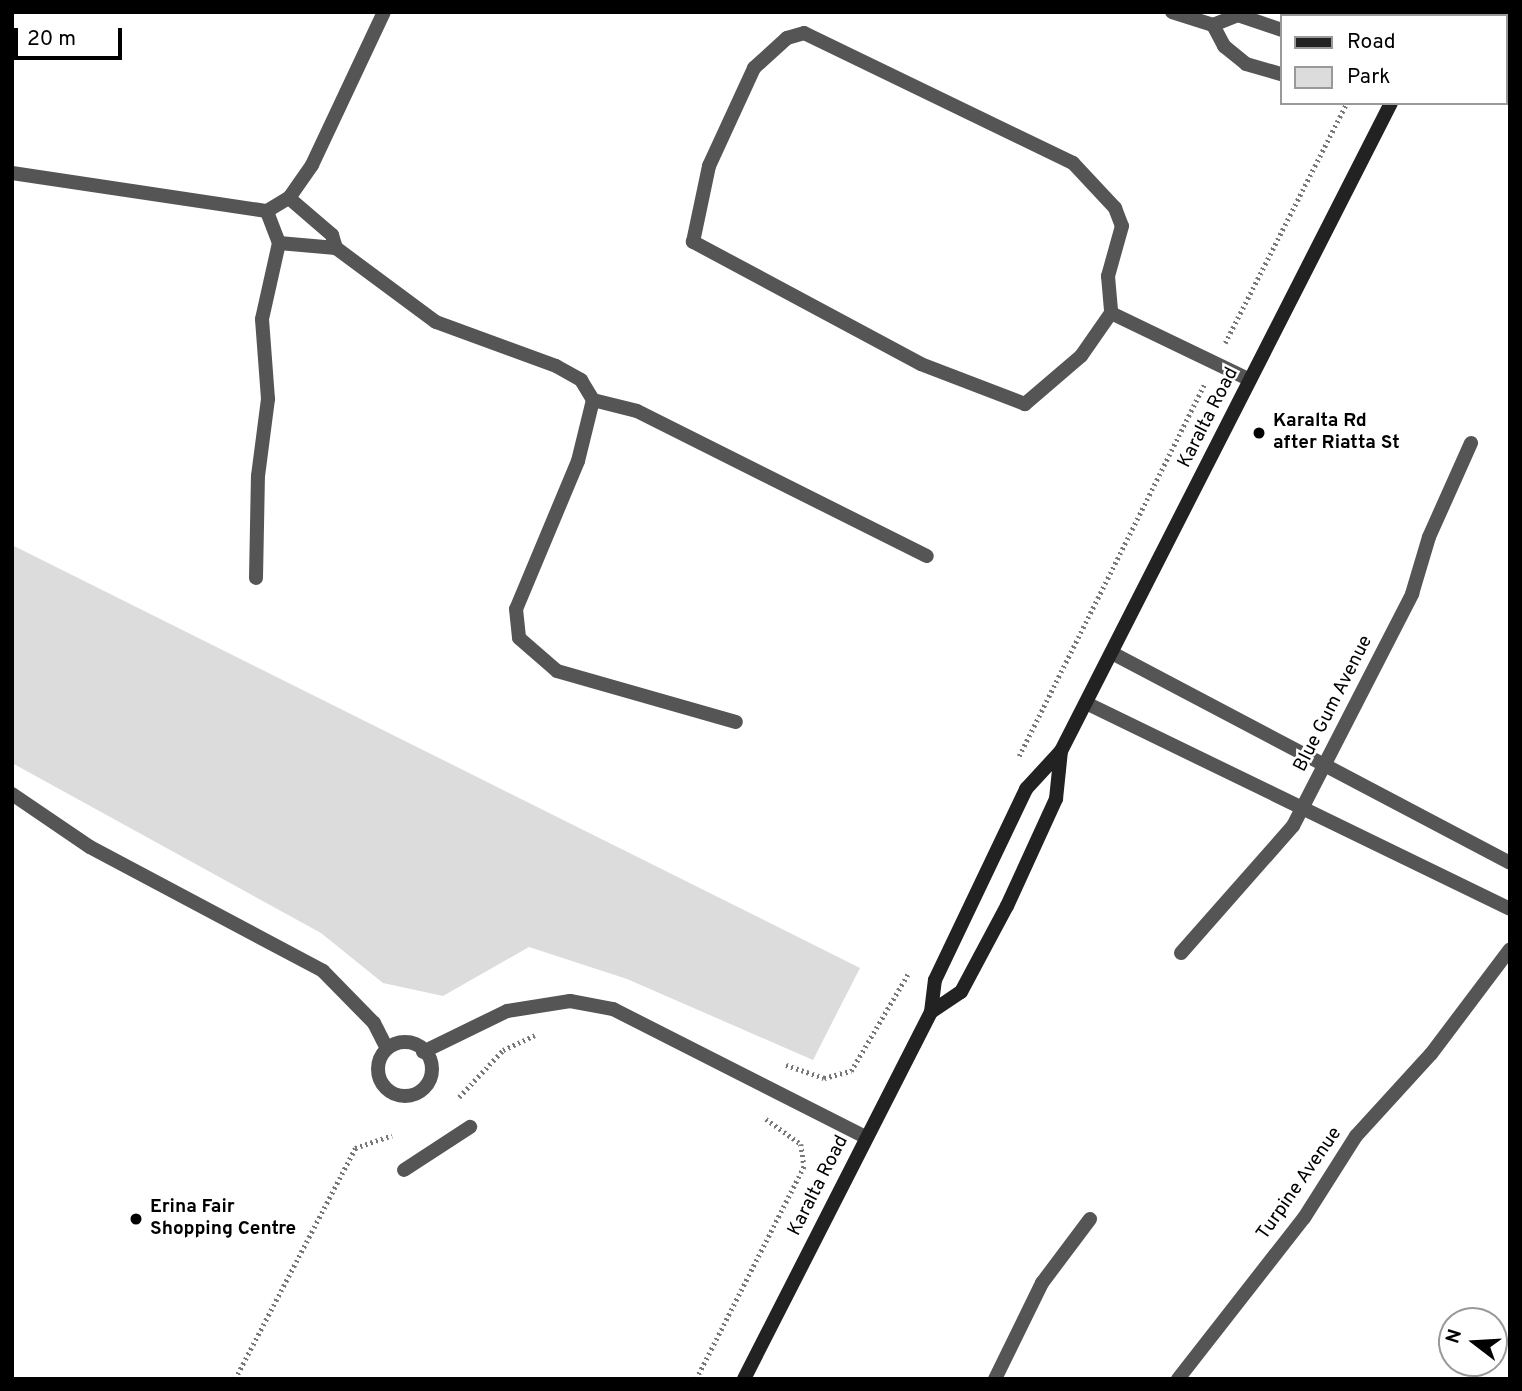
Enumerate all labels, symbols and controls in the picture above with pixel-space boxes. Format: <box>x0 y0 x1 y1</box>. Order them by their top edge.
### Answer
scale bar <box>18 14 126 58</box>
legend <box>1280 14 1508 105</box>
text: 20 m <box>27 26 76 53</box>
text: Road <box>1347 29 1396 56</box>
text: Park <box>1347 64 1390 91</box>
street label: Karalta Road <box>1174 364 1244 472</box>
place label: Karalta Rd after Riatta St <box>1273 411 1400 455</box>
marker: Karalta Rd after Riatta St <box>1251 425 1267 441</box>
street label: Blue Gum Avenue <box>1290 632 1378 776</box>
street label: Turpine Avenue <box>1252 1123 1348 1245</box>
street label: Karalta Road <box>784 1132 854 1240</box>
place label: Erina Fair Shopping Centre <box>150 1197 296 1241</box>
marker: Erina Fair Shopping Centre <box>128 1211 144 1227</box>
north arrow <box>1438 1307 1508 1377</box>
text: N <box>1441 1326 1468 1346</box>

